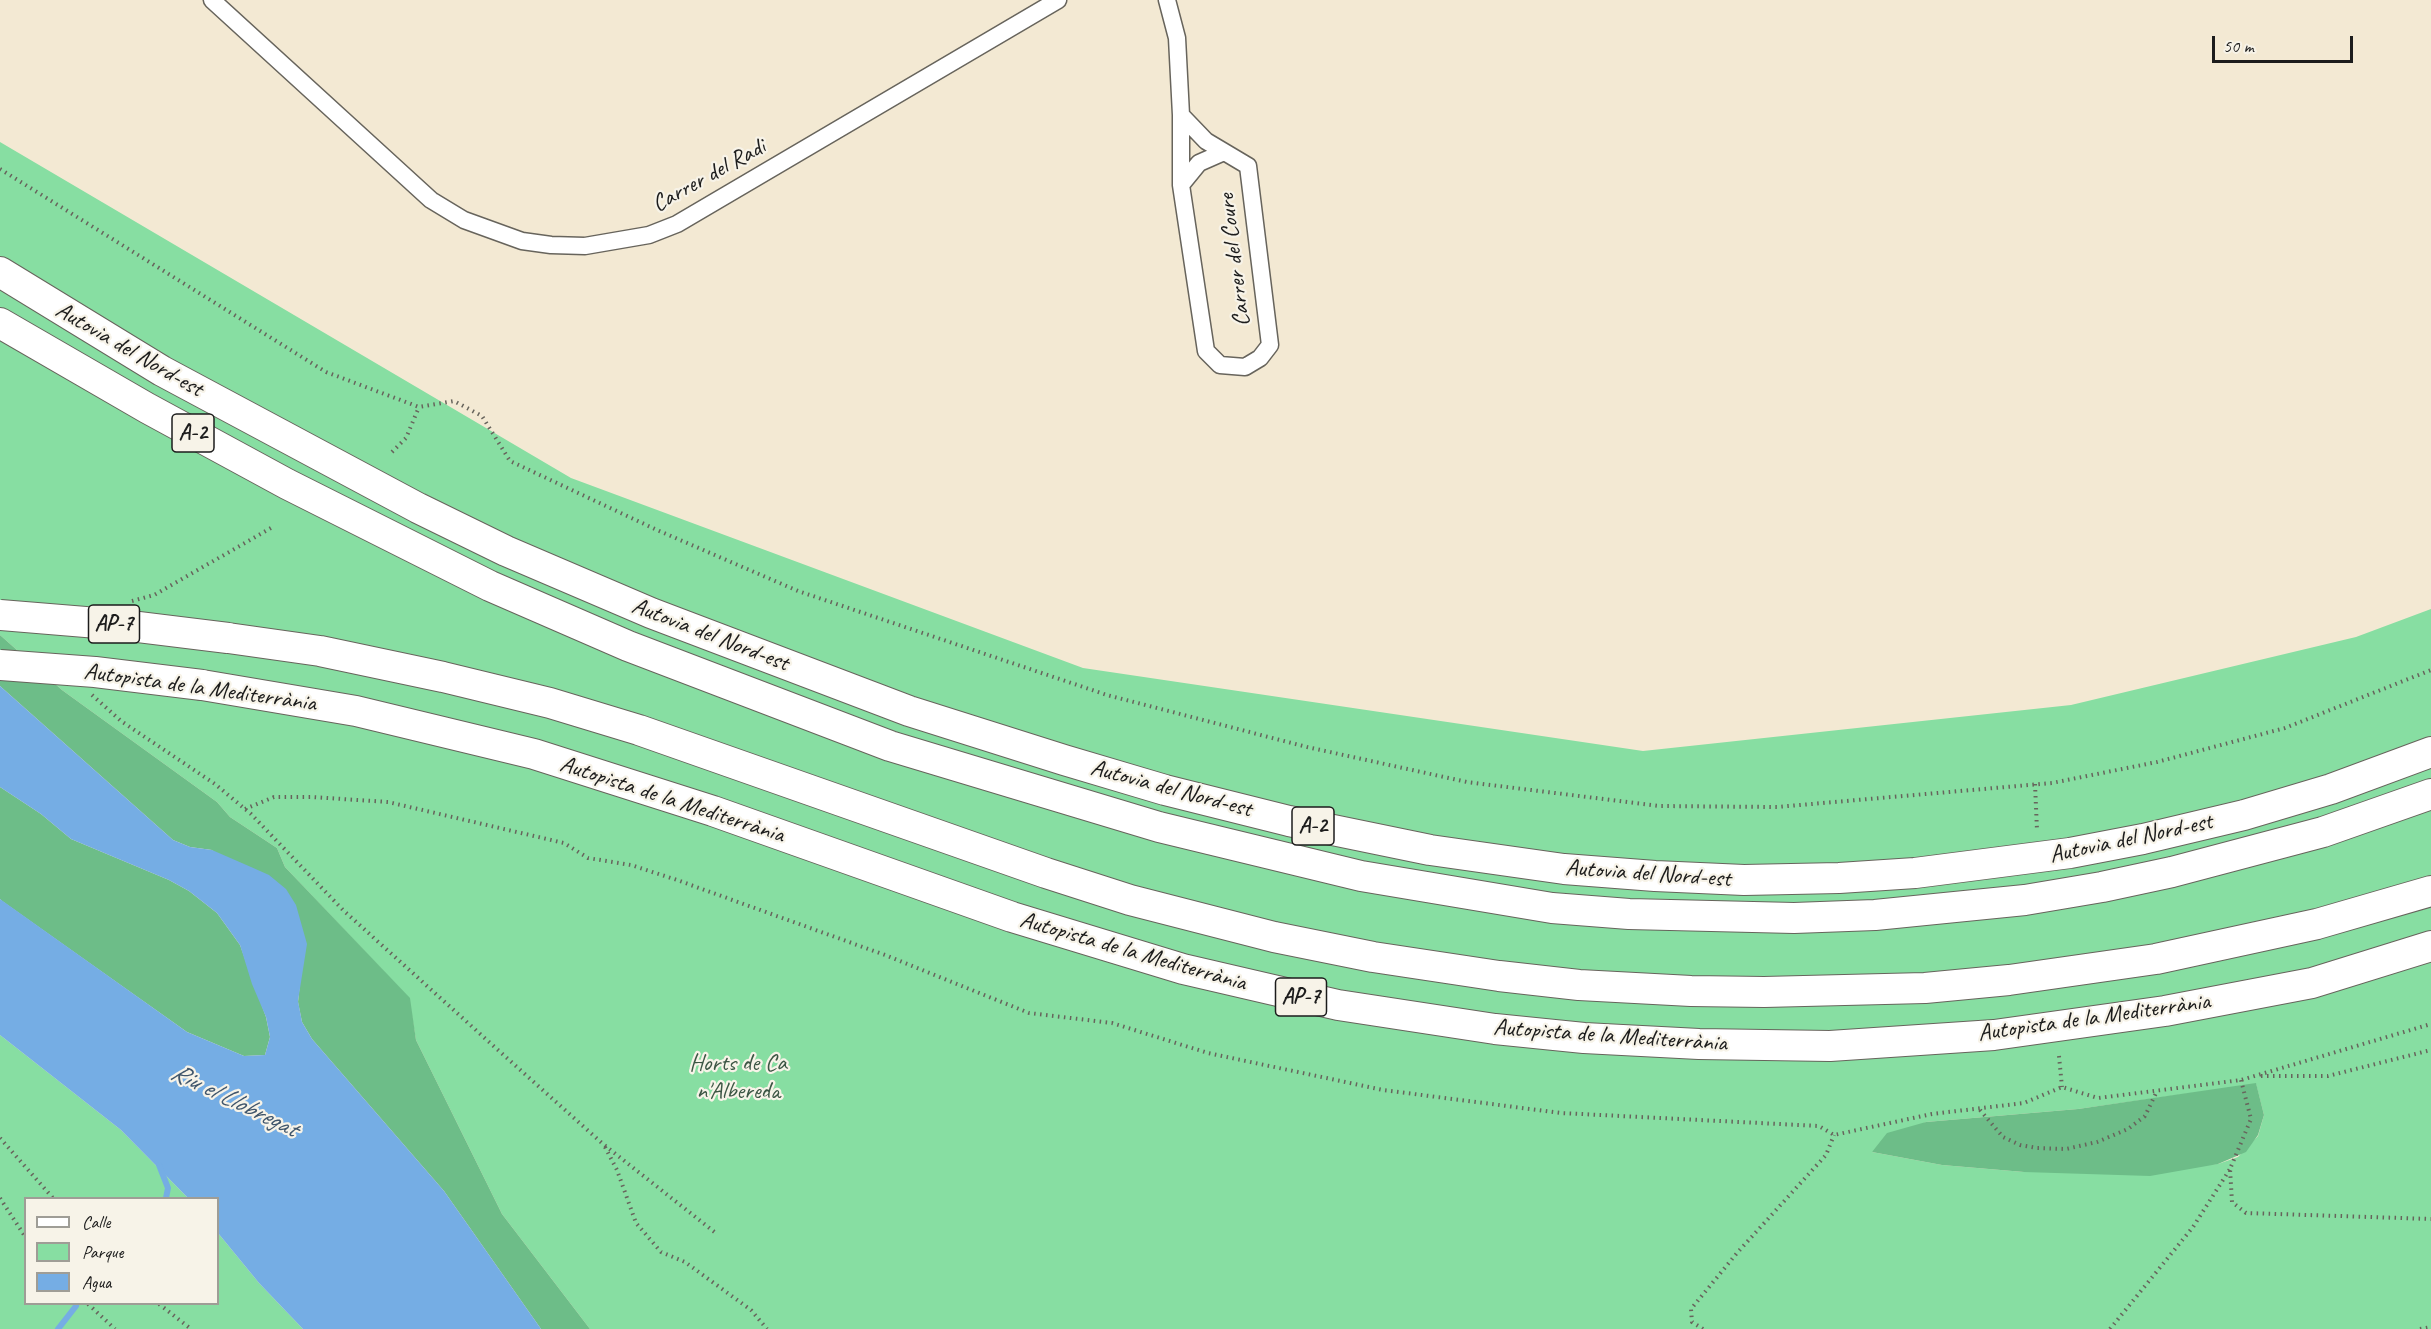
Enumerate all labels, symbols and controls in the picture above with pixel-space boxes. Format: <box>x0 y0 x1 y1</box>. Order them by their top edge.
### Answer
scale bar <box>2215 24 2356 62</box>
text: 50 m <box>2223 35 2254 57</box>
street label: Carrer del Radi <box>647 133 771 219</box>
street label: Carrer del Coure <box>1213 192 1257 328</box>
street label: Autovia del Nord-est <box>50 296 208 404</box>
road number: A-2 <box>172 414 214 452</box>
street label: Autovia del Nord-est <box>628 592 792 678</box>
road number: AP-7 <box>88 605 140 643</box>
street label: Autopista de la Mediterrània <box>82 657 318 719</box>
street label: Autopista de la Mediterrània <box>556 750 788 850</box>
street label: Autovia del Nord-est <box>1087 754 1255 824</box>
road number: A-2 <box>1292 807 1334 845</box>
street label: Autovia del Nord-est <box>2047 808 2215 870</box>
street label: Autovia del Nord-est <box>1564 854 1732 894</box>
street label: Autopista de la Mediterrània <box>1017 906 1249 998</box>
road number: AP-7 <box>1276 978 1326 1016</box>
street label: Autopista de la Mediterrània <box>1976 987 2212 1049</box>
street label: Autopista de la Mediterrània <box>1492 1013 1728 1059</box>
park label: Horts de Ca n'Albereda <box>689 1050 787 1106</box>
water label: Riu el Llobregat <box>166 1057 302 1145</box>
legend <box>24 1197 219 1305</box>
text: Calle <box>82 1211 110 1233</box>
text: Parque <box>82 1241 123 1263</box>
text: Agua <box>82 1271 111 1293</box>

